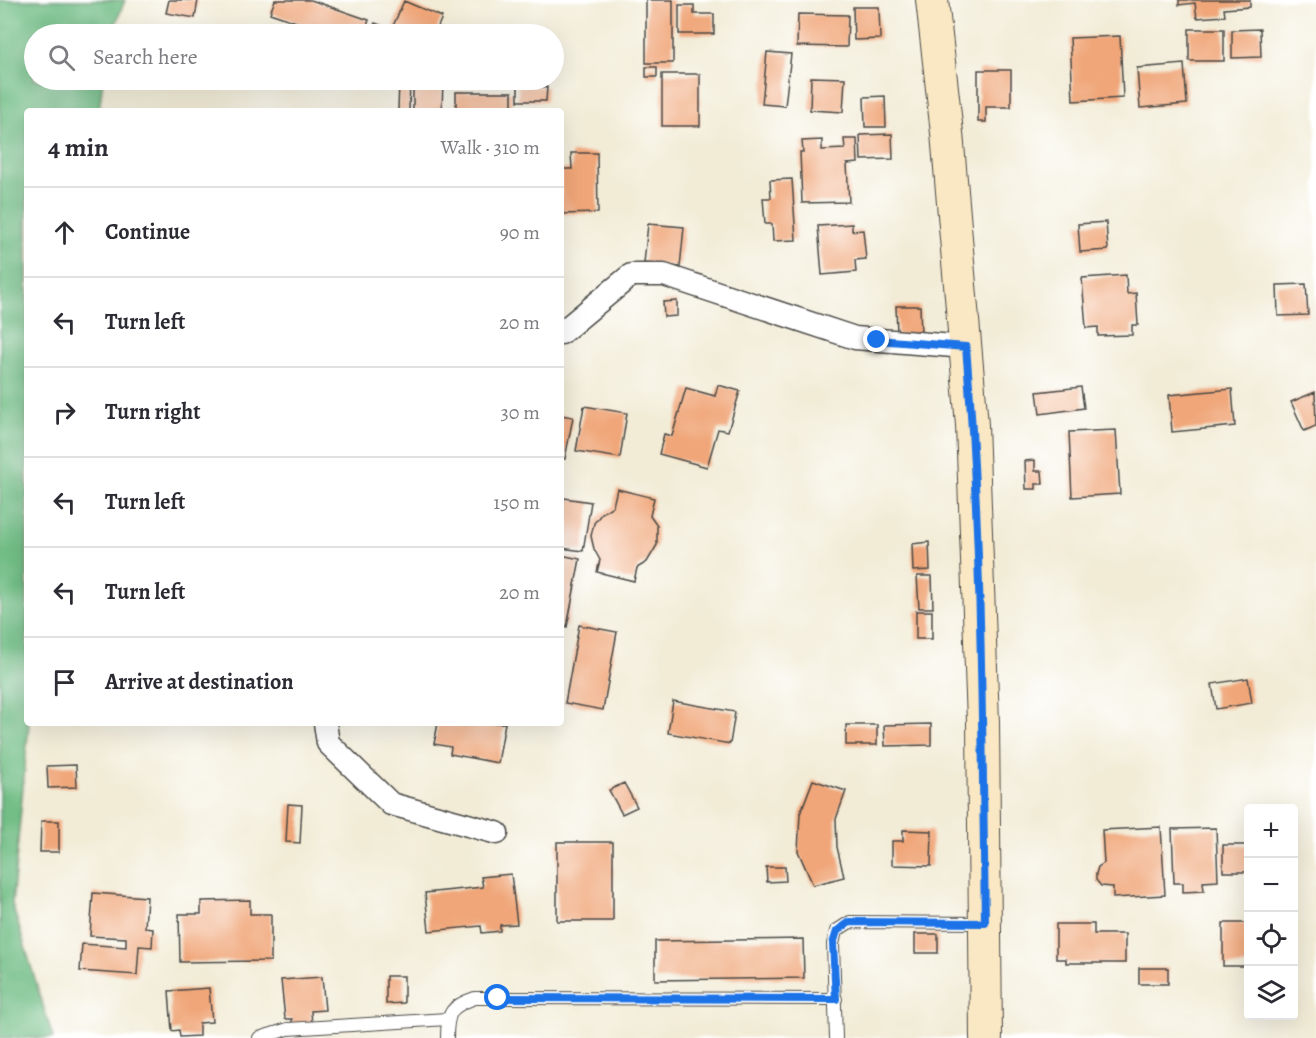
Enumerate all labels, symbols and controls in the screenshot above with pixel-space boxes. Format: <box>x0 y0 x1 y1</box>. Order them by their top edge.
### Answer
search box <box>24 24 564 90</box>
icon: search <box>45 41 78 74</box>
text: Search here <box>93 42 198 72</box>
text: 4 min <box>48 130 109 165</box>
text: Walk · 310 m <box>441 134 540 161</box>
icon: ahead <box>48 216 81 249</box>
text: Continue <box>105 217 190 247</box>
text: 90 m <box>500 219 540 246</box>
icon: left <box>48 306 81 339</box>
text: Turn left <box>105 307 185 337</box>
text: 20 m <box>499 309 540 336</box>
route end <box>863 326 889 352</box>
icon: right <box>48 396 81 429</box>
text: Turn right <box>105 397 201 427</box>
text: 30 m <box>500 399 540 426</box>
icon: left <box>48 486 81 519</box>
text: Turn left <box>105 487 185 517</box>
text: 150 m <box>493 489 540 516</box>
icon: left <box>48 576 81 609</box>
text: Turn left <box>105 577 185 607</box>
text: 20 m <box>499 579 540 606</box>
icon: arrive <box>48 666 81 699</box>
text: Arrive at destination <box>105 667 294 697</box>
map controls <box>1244 804 1298 1020</box>
button: + <box>1244 804 1298 858</box>
button: − <box>1244 858 1298 912</box>
button: locate <box>1244 912 1298 966</box>
button: layers <box>1244 966 1298 1020</box>
route start <box>484 984 510 1010</box>

